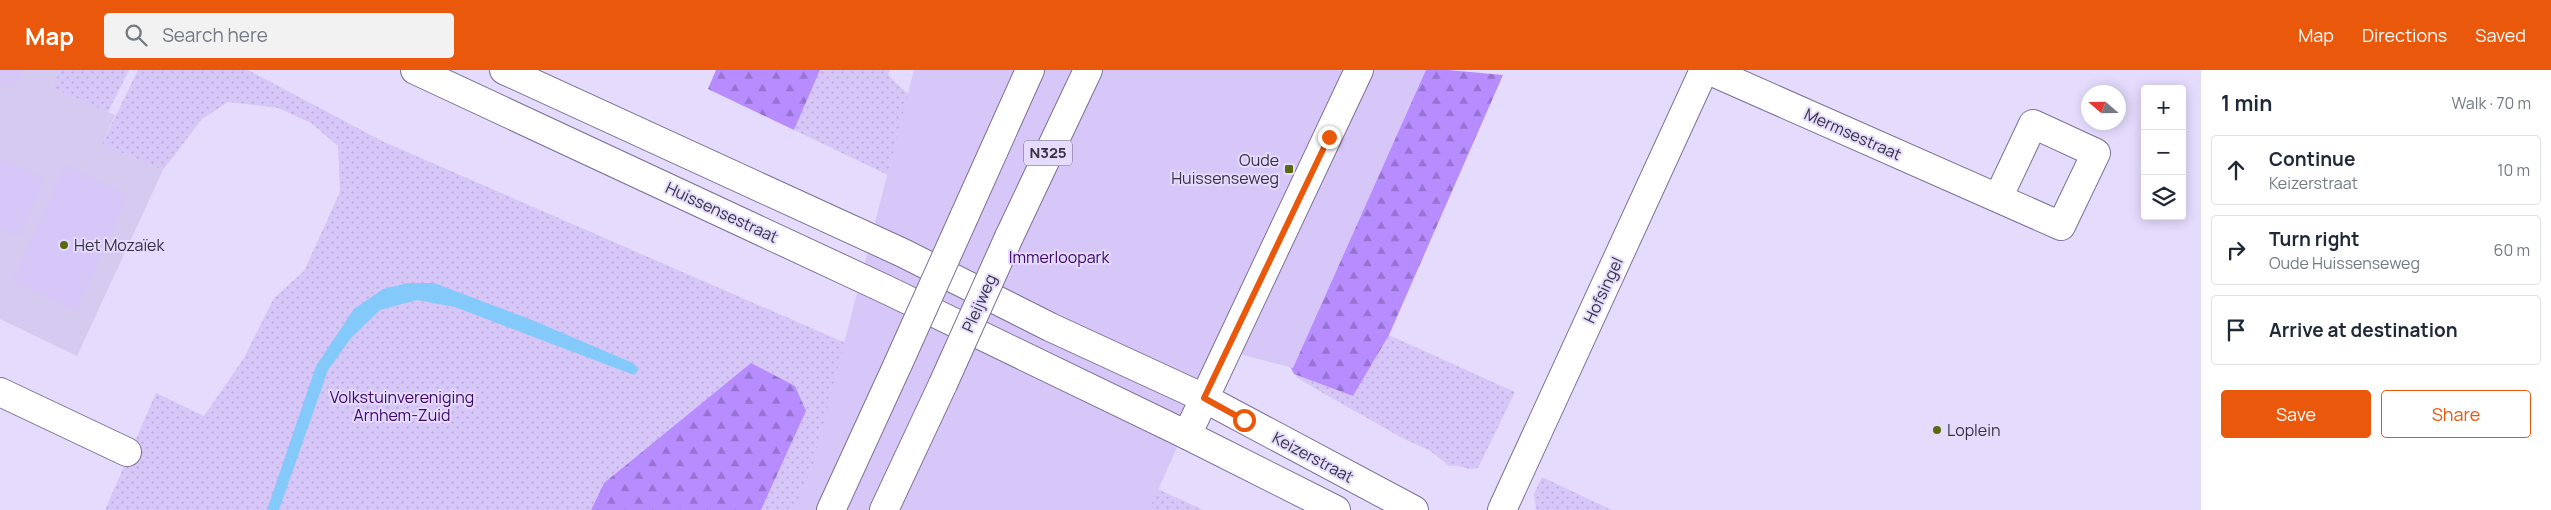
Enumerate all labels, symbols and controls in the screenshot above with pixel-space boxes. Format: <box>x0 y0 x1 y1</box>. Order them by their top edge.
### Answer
search box <box>104 13 454 58</box>
text: Map <box>25 19 74 52</box>
icon: search <box>122 21 150 49</box>
text: Search here <box>162 22 268 48</box>
text: Map <box>2298 23 2334 47</box>
text: Directions <box>2362 23 2447 47</box>
text: Saved <box>2475 23 2526 47</box>
north arrow <box>2081 85 2126 130</box>
map controls <box>2141 85 2186 220</box>
button: + <box>2141 85 2186 130</box>
text: 1 min <box>2221 89 2272 117</box>
text: Walk · 70 m <box>2452 92 2531 114</box>
street label: Mermsestraat <box>1801 103 1905 165</box>
route end <box>1318 126 1341 149</box>
button: − <box>2141 130 2186 175</box>
road number: N325 <box>1024 140 1072 166</box>
text: Continue <box>2269 146 2355 172</box>
place label: Oude Huissenseweg <box>1171 149 1279 189</box>
icon: ahead <box>2222 156 2250 184</box>
text: 10 m <box>2497 159 2530 181</box>
marker: Oude Huissenseweg <box>1283 163 1295 175</box>
text: Keizerstraat <box>2269 172 2358 194</box>
button: layers <box>2141 175 2186 220</box>
street label: Huissensestraat <box>662 176 782 248</box>
text: Turn right <box>2269 226 2359 252</box>
place label: Het Mozaïek <box>74 234 165 256</box>
icon: right <box>2222 236 2250 264</box>
marker: Het Mozaïek <box>58 239 70 251</box>
text: 60 m <box>2494 239 2530 261</box>
park label: Immerloopark <box>1009 246 1110 268</box>
text: Oude Huissenseweg <box>2269 252 2420 274</box>
street label: Hofsingel <box>1578 253 1628 327</box>
street label: Pleijweg <box>956 271 1002 335</box>
icon: arrive <box>2222 316 2250 344</box>
text: Arrive at destination <box>2269 317 2458 343</box>
park label: Volkstuinvereniging Arnhem-Zuid <box>330 386 474 426</box>
button: Save <box>2221 390 2371 438</box>
button: Share <box>2381 390 2531 438</box>
route start <box>1233 409 1256 432</box>
place label: Loplein <box>1947 419 2000 441</box>
marker: Loplein <box>1931 424 1943 436</box>
street label: Keizerstraat <box>1269 426 1357 488</box>

